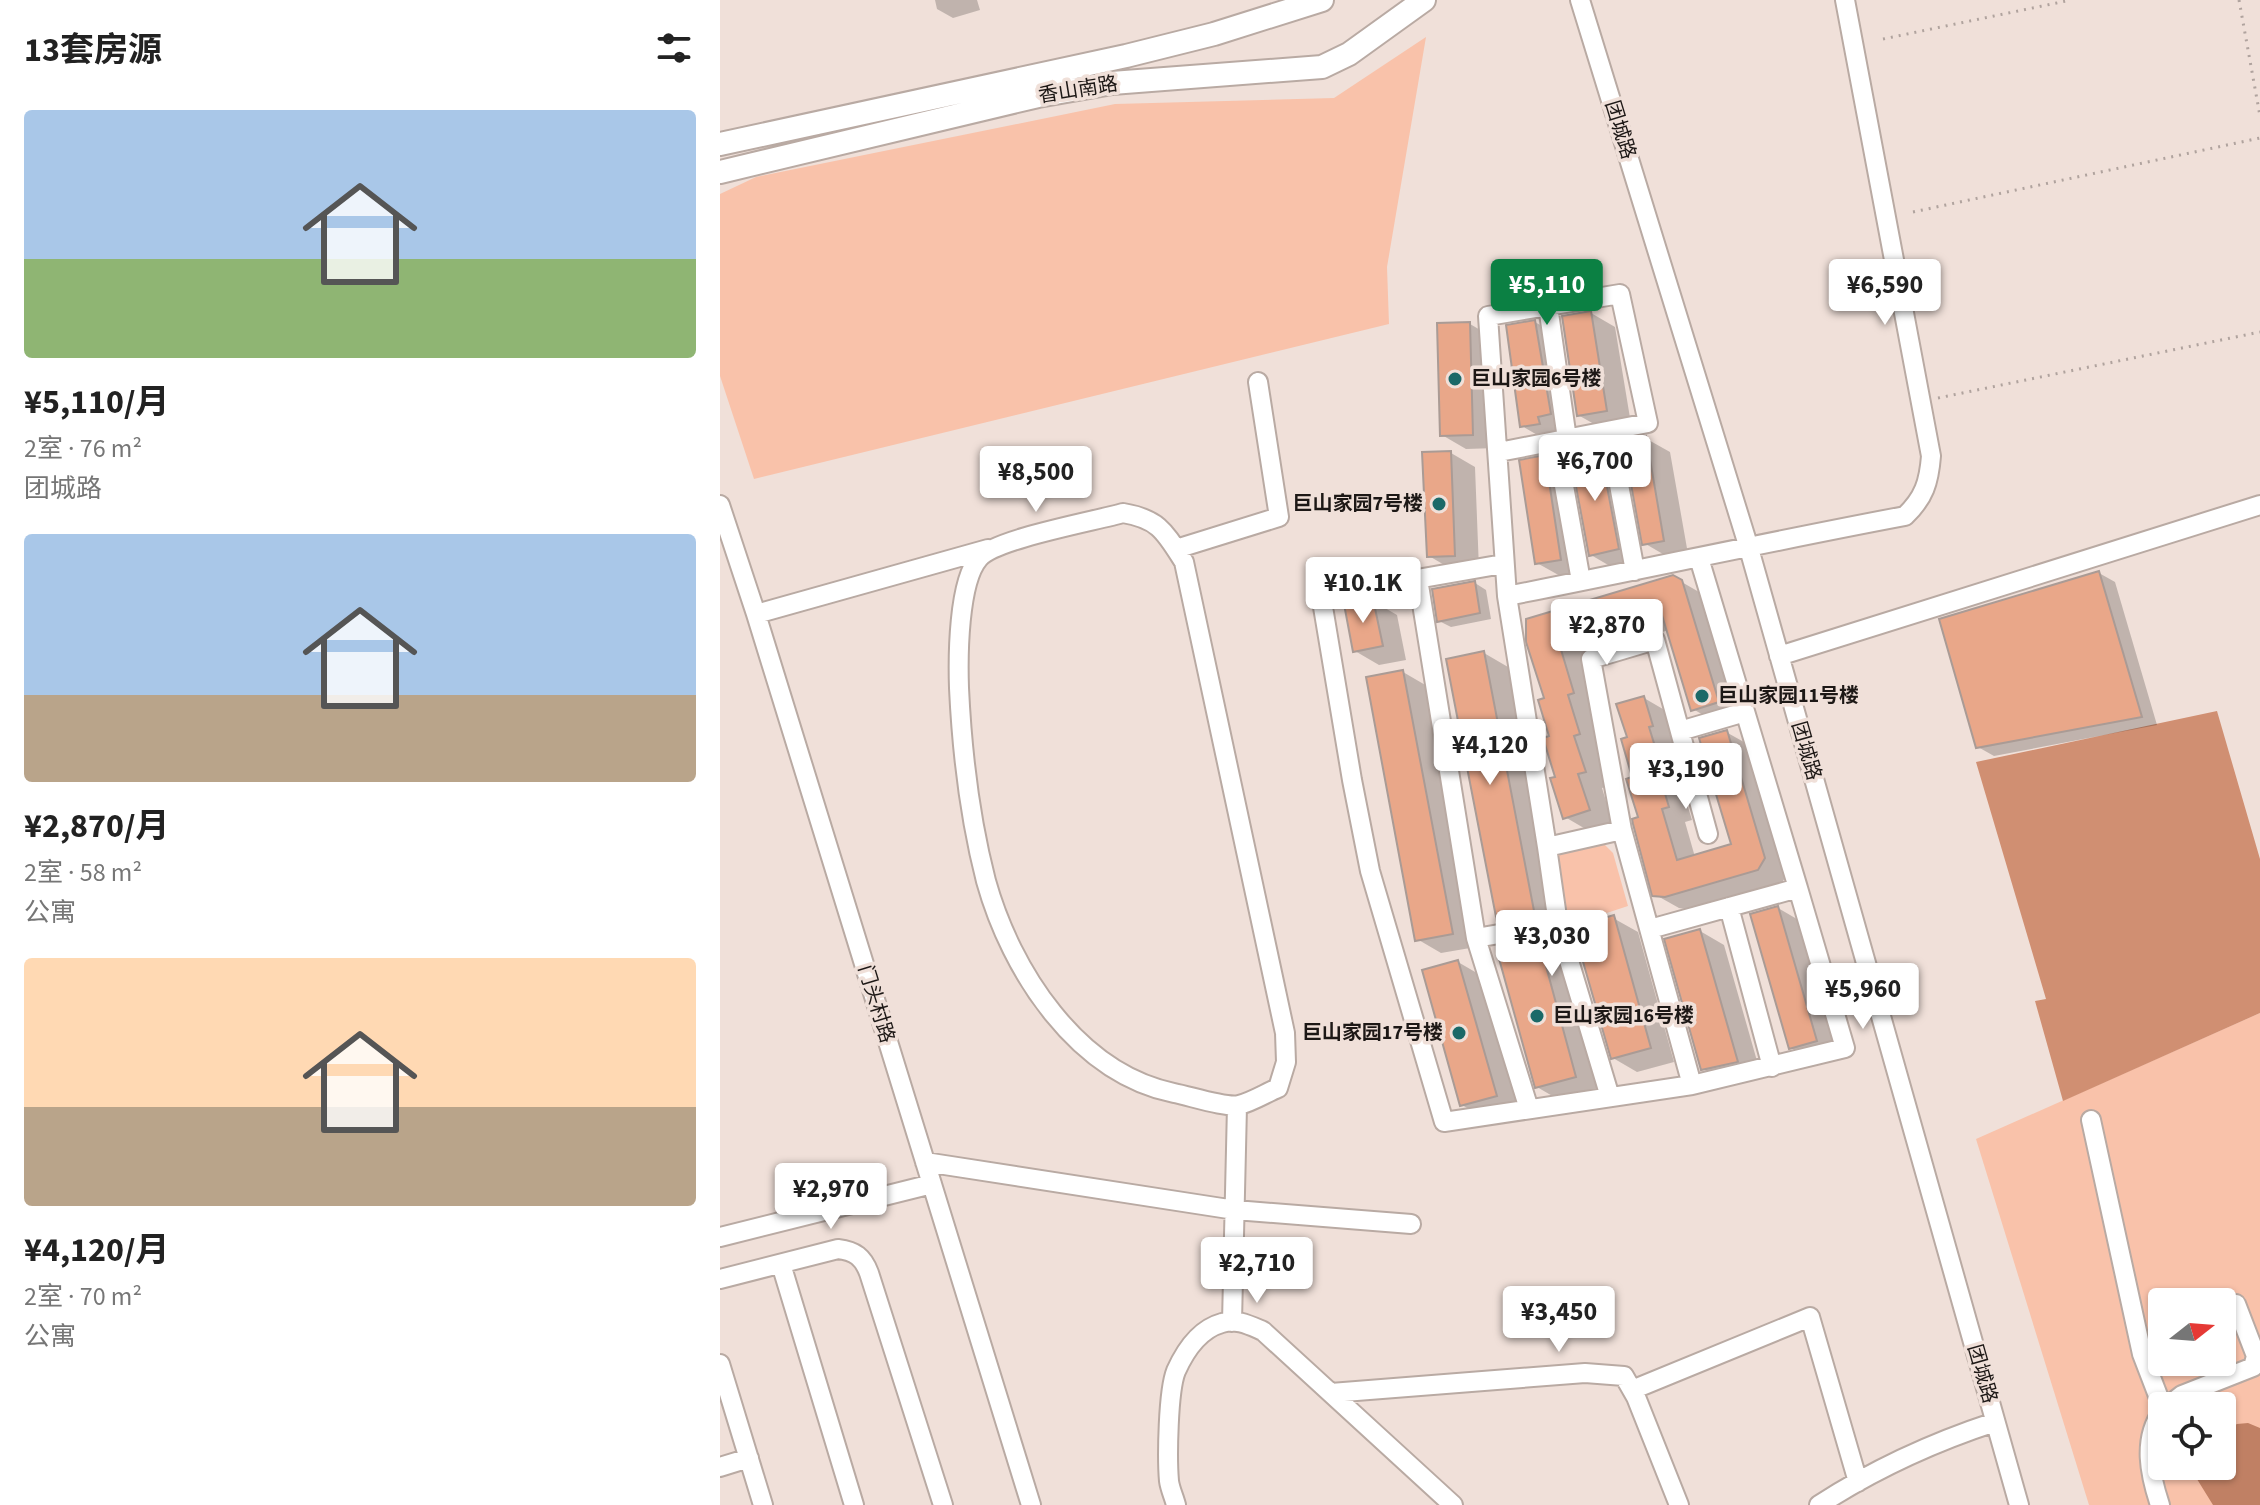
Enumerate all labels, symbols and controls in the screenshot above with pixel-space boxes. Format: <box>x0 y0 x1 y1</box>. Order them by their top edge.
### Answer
text: 13套房源 <box>24 26 162 75</box>
icon: filters <box>652 26 696 70</box>
street label: 香山南路 <box>1036 70 1120 110</box>
street label: 团城路 <box>1598 97 1642 163</box>
icon: home <box>288 162 432 306</box>
pin: ¥5,110 <box>1482 259 1612 327</box>
pin: ¥6,590 <box>1820 259 1950 327</box>
text: ¥5,110 <box>1509 266 1585 303</box>
text: ¥6,590 <box>1847 266 1923 303</box>
place label: 巨山家园6号楼 <box>1471 365 1602 393</box>
marker: 巨山家园6号楼 <box>1446 370 1464 388</box>
text: ¥5,110/月 <box>24 378 170 427</box>
text: 2室 · 76 m² <box>24 430 142 467</box>
pin: ¥6,700 <box>1530 435 1660 503</box>
text: ¥6,700 <box>1557 442 1633 479</box>
pin: ¥8,500 <box>971 446 1101 514</box>
text: ¥8,500 <box>998 453 1074 490</box>
text: 团城路 <box>24 470 102 507</box>
place label: 巨山家园7号楼 <box>1292 490 1423 518</box>
marker: 巨山家园7号楼 <box>1430 495 1448 513</box>
pin: ¥10.1K <box>1298 557 1428 625</box>
text: ¥10.1K <box>1324 564 1402 601</box>
icon: home <box>288 586 432 730</box>
pin: ¥2,870 <box>1542 599 1672 667</box>
text: ¥2,870 <box>1569 606 1645 643</box>
place label: 巨山家园11号楼 <box>1718 682 1859 710</box>
marker: 巨山家园11号楼 <box>1693 687 1711 705</box>
street label: 团城路 <box>1784 718 1828 784</box>
pin: ¥4,120 <box>1425 719 1555 787</box>
text: ¥4,120 <box>1452 726 1528 763</box>
pin: ¥3,190 <box>1621 743 1751 811</box>
text: ¥3,190 <box>1648 750 1724 787</box>
text: ¥2,870/月 <box>24 802 170 851</box>
text: 2室 · 58 m² <box>24 854 142 891</box>
text: 公寓 <box>24 894 76 931</box>
pin: ¥3,030 <box>1487 910 1617 978</box>
text: ¥3,030 <box>1514 917 1590 954</box>
street label: 门头村路 <box>851 962 901 1046</box>
pin: ¥5,960 <box>1798 963 1928 1031</box>
text: ¥5,960 <box>1825 970 1901 1007</box>
place label: 巨山家园16号楼 <box>1553 1002 1694 1030</box>
marker: 巨山家园16号楼 <box>1528 1007 1546 1025</box>
icon: home <box>288 1010 432 1154</box>
place label: 巨山家园17号楼 <box>1302 1019 1443 1047</box>
marker: 巨山家园17号楼 <box>1450 1024 1468 1042</box>
pin: ¥2,970 <box>766 1163 896 1231</box>
text: ¥2,970 <box>793 1170 869 1207</box>
text: ¥4,120/月 <box>24 1226 170 1275</box>
pin: ¥2,710 <box>1192 1237 1322 1305</box>
text: ¥2,710 <box>1219 1244 1295 1281</box>
text: 2室 · 70 m² <box>24 1278 142 1315</box>
pin: ¥3,450 <box>1494 1286 1624 1354</box>
north arrow <box>2148 1288 2236 1376</box>
map controls <box>2148 1288 2236 1480</box>
text: ¥3,450 <box>1521 1293 1597 1330</box>
text: 公寓 <box>24 1318 76 1355</box>
street label: 团城路 <box>1960 1341 2004 1407</box>
button: locate <box>2148 1392 2236 1480</box>

